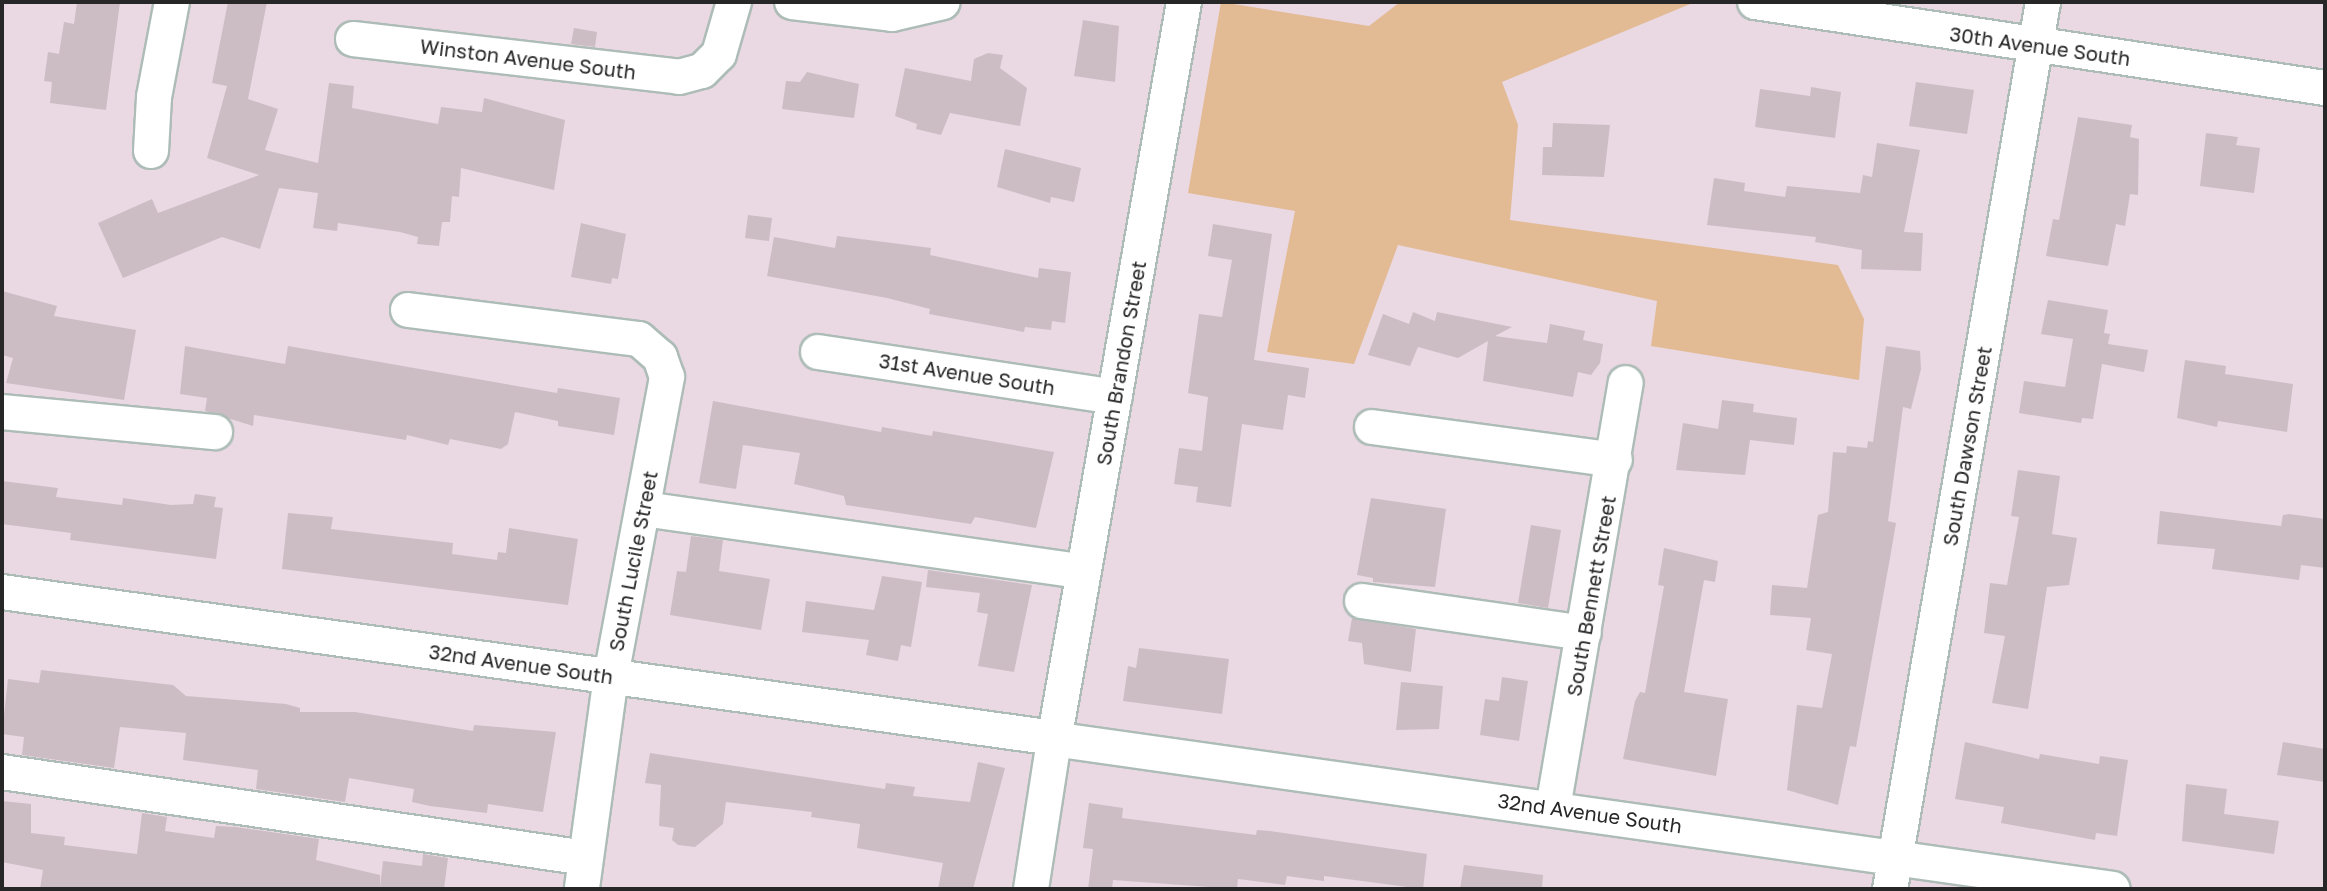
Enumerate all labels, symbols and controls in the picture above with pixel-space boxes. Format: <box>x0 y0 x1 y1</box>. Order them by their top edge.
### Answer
street label: 30th Avenue South <box>1948 21 2132 71</box>
street label: Winston Avenue South <box>419 34 637 84</box>
street label: South Brandon Street <box>1091 259 1151 467</box>
street label: South Dawson Street <box>1938 344 1996 548</box>
street label: 31st Avenue South <box>877 348 1057 400</box>
street label: South Lucile Street <box>604 469 662 653</box>
street label: South Bennett Street <box>1562 494 1620 698</box>
street label: 32nd Avenue South <box>427 639 615 689</box>
street label: 32nd Avenue South <box>1496 788 1684 838</box>

